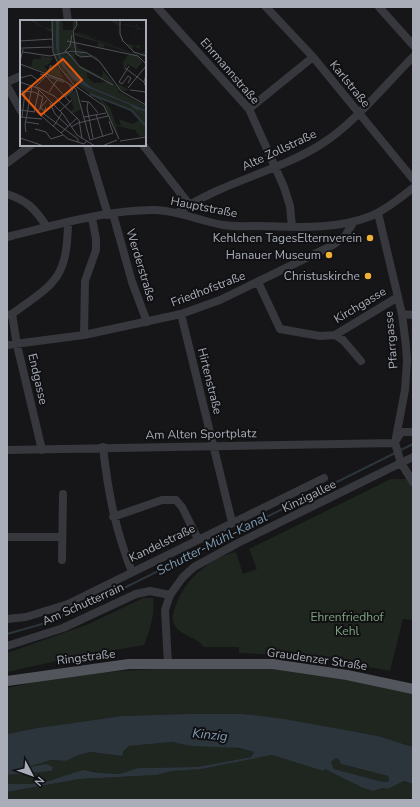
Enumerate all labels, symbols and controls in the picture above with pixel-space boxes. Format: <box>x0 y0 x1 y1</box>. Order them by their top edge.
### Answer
inset map <box>20 20 146 146</box>
street label: Ehrmannstraße <box>197 35 263 107</box>
street label: Karlstraße <box>326 57 374 111</box>
street label: Alte Zollstraße <box>239 126 319 174</box>
street label: Hauptstraße <box>169 193 239 221</box>
street label: Werderstraße <box>122 227 160 303</box>
place label: Kehlchen TagesElternverein <box>213 230 362 246</box>
marker: Kehlchen TagesElternverein <box>365 233 375 243</box>
place label: Hanauer Museum <box>226 247 321 263</box>
marker: Hanauer Museum <box>324 250 334 260</box>
street label: Friedhofstraße <box>168 267 248 311</box>
place label: Christuskirche <box>284 268 360 284</box>
marker: Christuskirche <box>363 271 373 281</box>
street label: Kirchgasse <box>331 283 389 327</box>
street label: Pfarrgasse <box>381 311 401 369</box>
street label: Hirtenstraße <box>194 346 226 416</box>
street label: Endgasse <box>24 352 52 406</box>
street label: Am Alten Sportplatz <box>145 425 257 443</box>
street label: Kinzigallee <box>279 476 339 516</box>
water label: Schutter-Mühl-Kanal <box>153 508 271 580</box>
street label: Kandelstraße <box>126 520 198 566</box>
street label: Am Schutterrain <box>40 579 126 629</box>
park label: Ehrenfriedhof Kehl <box>310 609 385 639</box>
street label: Graudenzer Straße <box>266 644 368 674</box>
street label: Ringstraße <box>56 645 116 669</box>
water label: Kinzig <box>192 724 229 746</box>
north arrow <box>12 755 52 795</box>
text: N <box>31 773 48 789</box>

